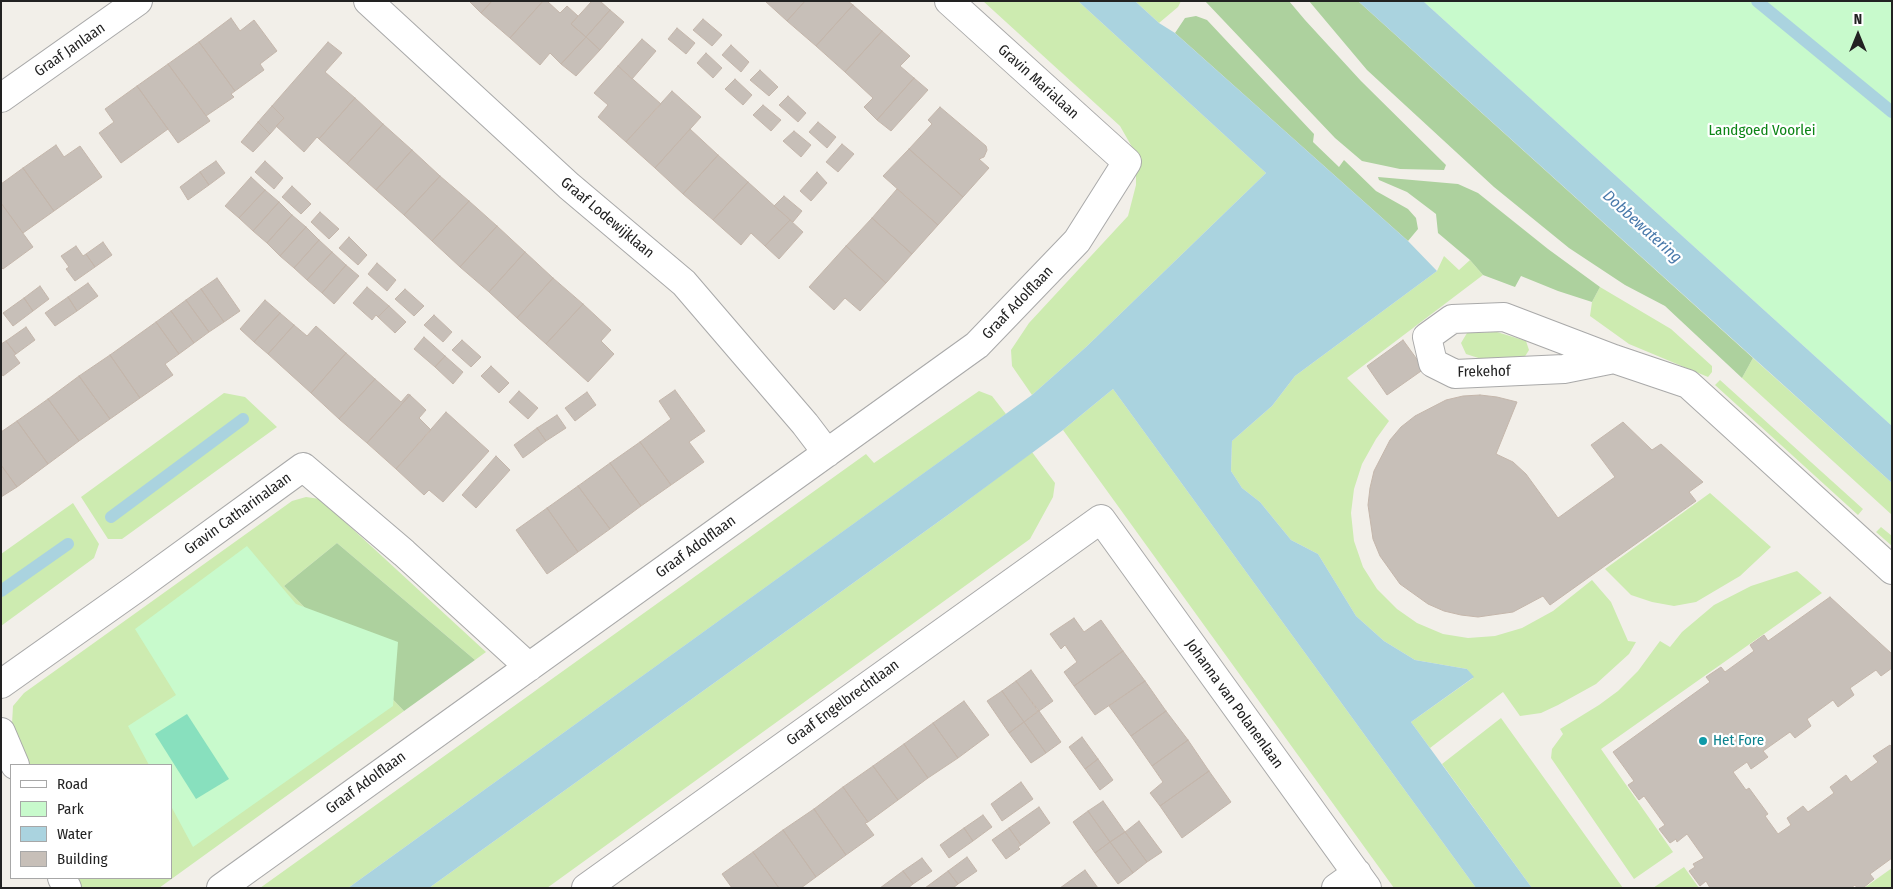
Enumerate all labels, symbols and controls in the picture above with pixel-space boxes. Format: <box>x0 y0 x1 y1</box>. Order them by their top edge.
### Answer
north arrow <box>1833 10 1883 60</box>
text: N <box>1854 11 1862 28</box>
street label: Graaf Janlaan <box>31 19 109 81</box>
street label: Gravin Marialaan <box>994 41 1082 123</box>
park label: Landgoed Voorlei <box>1709 122 1815 140</box>
street label: Graaf Lodewijklaan <box>557 174 657 262</box>
water label: Dobbewatering <box>1599 187 1685 267</box>
street label: Graaf Adolflaan <box>979 263 1057 343</box>
street label: Frekehof <box>1457 363 1511 381</box>
street label: Gravin Catharinalaan <box>181 469 295 559</box>
street label: Graaf Adolflaan <box>652 512 740 582</box>
street label: Johanna van Polanenlaan <box>1181 636 1287 772</box>
street label: Graaf Engelbrechtlaan <box>783 656 903 750</box>
place label: Het Fore <box>1713 732 1764 750</box>
marker: Het Fore <box>1697 735 1709 747</box>
street label: Graaf Adolflaan <box>322 748 410 818</box>
legend <box>10 764 172 879</box>
text: Road <box>57 775 88 793</box>
text: Park <box>57 800 84 818</box>
text: Water <box>57 825 92 843</box>
text: Building <box>57 850 108 868</box>

